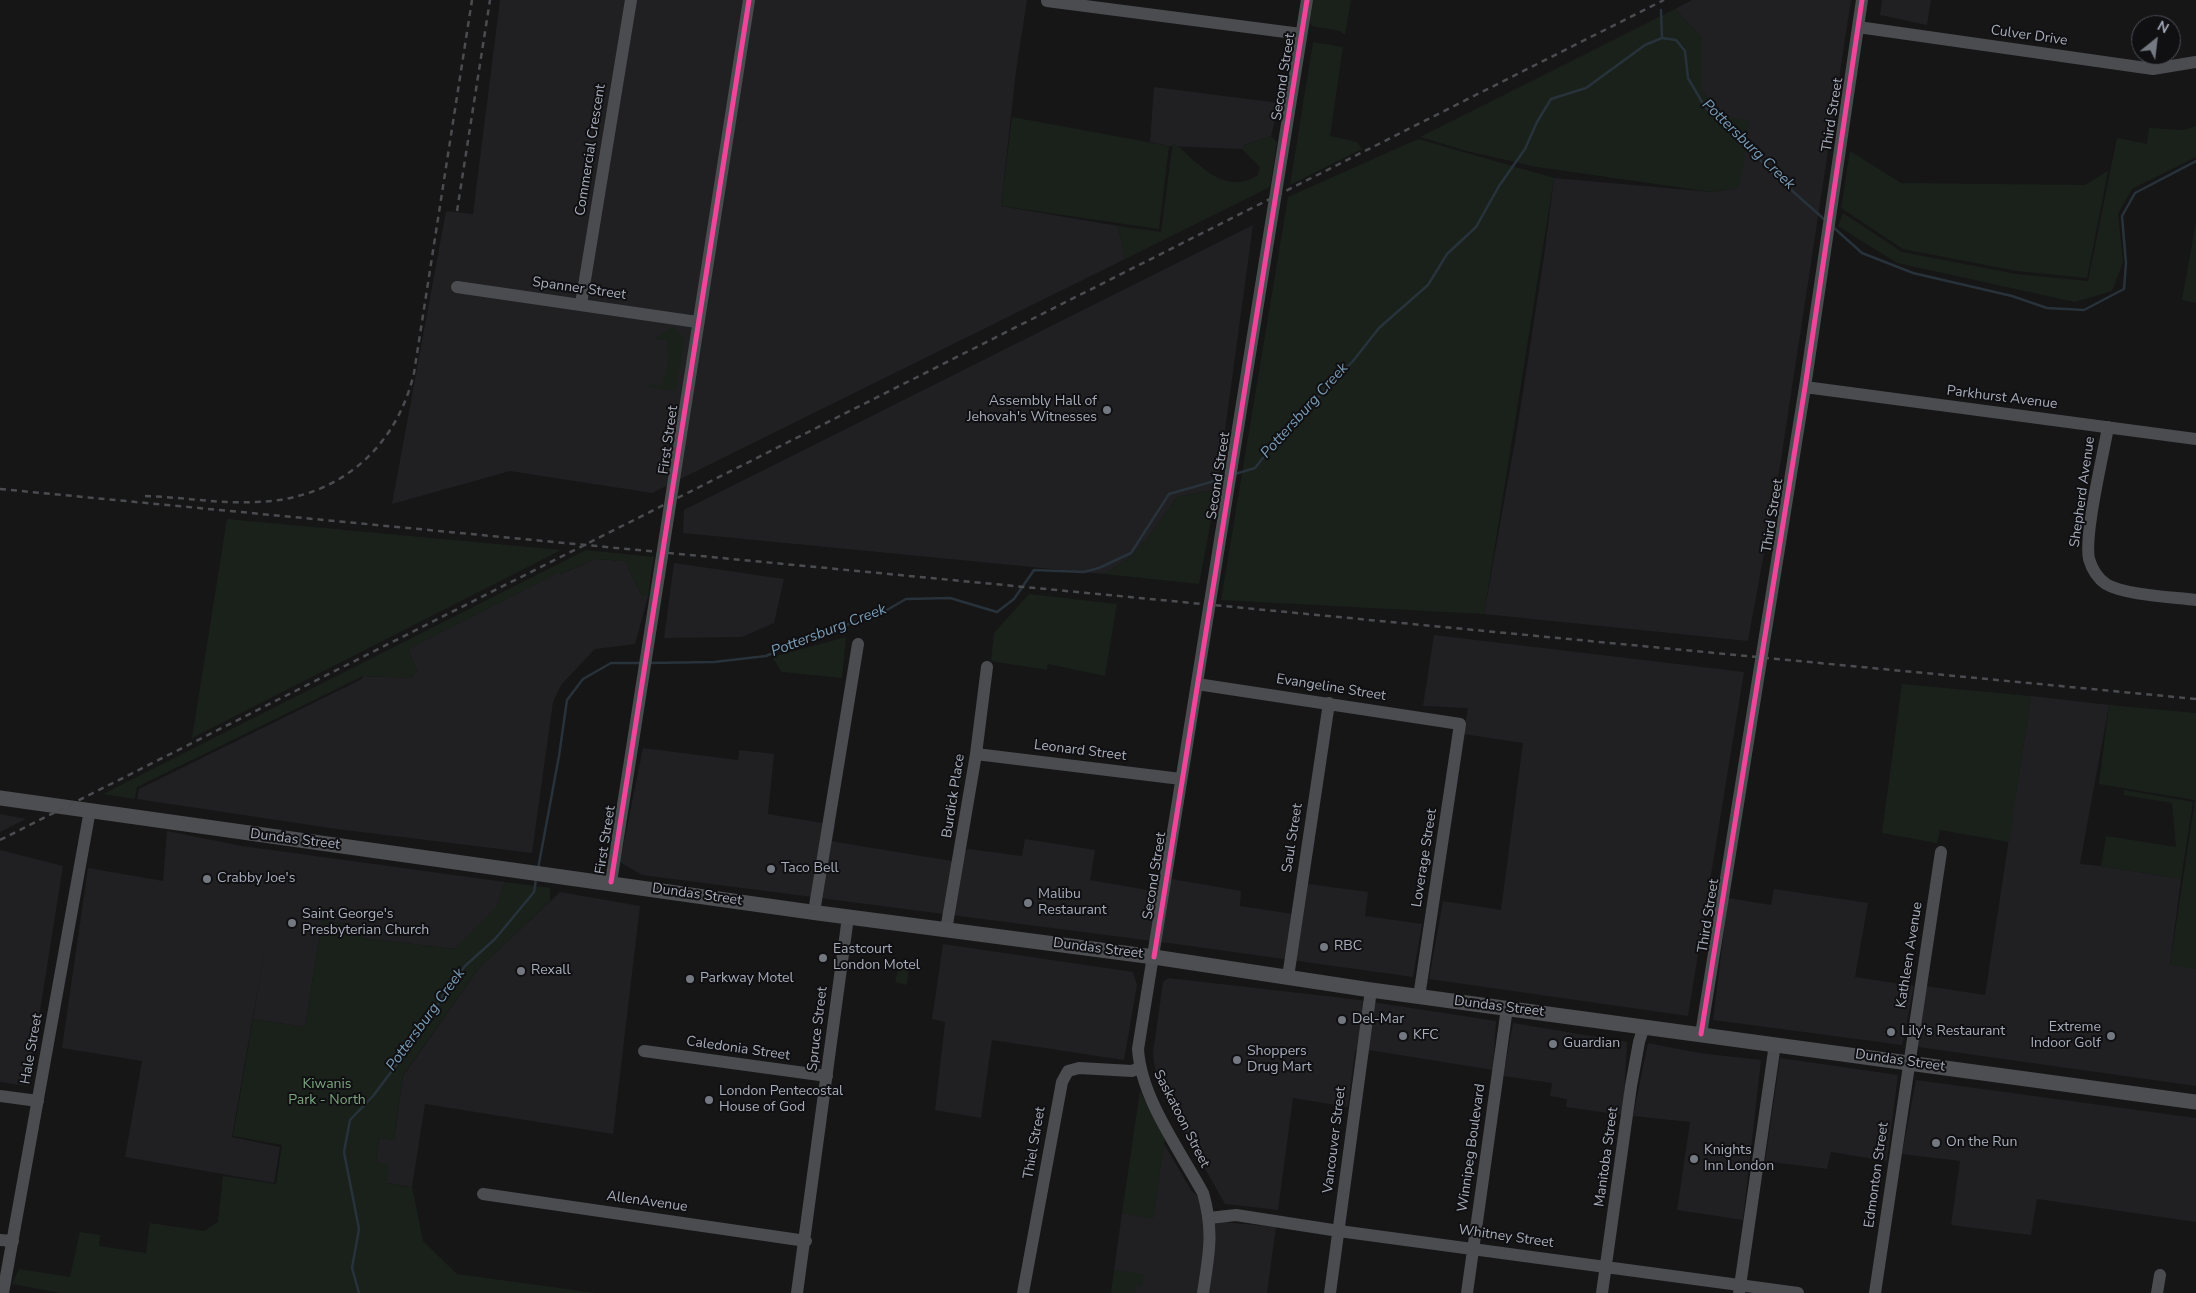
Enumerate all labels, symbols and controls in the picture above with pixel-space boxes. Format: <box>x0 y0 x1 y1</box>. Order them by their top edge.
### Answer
north arrow <box>2131 15 2181 65</box>
text: N <box>2154 16 2172 38</box>
street label: Culver Drive <box>1989 22 2069 50</box>
street label: Second Street <box>1269 32 1299 122</box>
street label: Third Street <box>1819 77 1847 153</box>
street label: Commercial Crescent <box>572 83 610 217</box>
water label: Pottersburg Creek <box>1698 96 1798 194</box>
street label: Spanner Street <box>531 274 627 304</box>
water label: Pottersburg Creek <box>1257 360 1353 462</box>
street label: Parkhurst Avenue <box>1946 383 2058 413</box>
place label: Assembly Hall of Jehovah's Witnesses <box>967 394 1097 427</box>
marker: Assembly Hall of Jehovah's Witnesses <box>1101 404 1113 416</box>
street label: First Street <box>656 405 682 475</box>
street label: Second Street <box>1204 431 1234 521</box>
street label: Shepherd Avenue <box>2067 435 2099 549</box>
street label: Third Street <box>1759 478 1787 554</box>
water label: Pottersburg Creek <box>769 601 889 661</box>
street label: Evangeline Street <box>1275 671 1387 705</box>
street label: Leonard Street <box>1033 737 1127 765</box>
street label: Burdick Place <box>939 753 969 839</box>
street label: Saul Street <box>1279 802 1307 874</box>
street label: First Street <box>592 805 620 875</box>
street label: Loverage Street <box>1409 808 1441 908</box>
street label: Dundas Street <box>249 826 341 854</box>
street label: Second Street <box>1140 831 1170 921</box>
place label: Taco Bell <box>781 861 839 877</box>
marker: Taco Bell <box>765 863 777 875</box>
place label: Crabby Joe's <box>217 871 295 887</box>
marker: Crabby Joe's <box>201 873 213 885</box>
street label: Third Street <box>1695 878 1723 954</box>
street label: Dundas Street <box>651 880 743 910</box>
place label: Malibu Restaurant <box>1038 887 1107 920</box>
marker: Malibu Restaurant <box>1022 897 1034 909</box>
street label: Kathleen Avenue <box>1893 901 1927 1009</box>
place label: Saint George's Presbyterian Church <box>302 907 429 940</box>
marker: Saint George's Presbyterian Church <box>286 917 298 929</box>
street label: Dundas Street <box>1052 935 1144 963</box>
place label: RBC <box>1334 939 1362 955</box>
marker: RBC <box>1318 941 1330 953</box>
place label: Eastcourt London Motel <box>833 942 920 974</box>
marker: Eastcourt London Motel <box>817 952 829 964</box>
place label: Rexall <box>531 963 571 979</box>
water label: Pottersburg Creek <box>383 965 469 1075</box>
marker: Rexall <box>515 965 527 977</box>
place label: Parkway Motel <box>700 971 794 987</box>
marker: Parkway Motel <box>684 973 696 985</box>
street label: Spruce Street <box>804 986 832 1072</box>
street label: Dundas Street <box>1453 993 1545 1021</box>
street label: Hale Street <box>18 1012 46 1086</box>
place label: Del-Mar <box>1352 1012 1404 1028</box>
marker: Del-Mar <box>1336 1014 1348 1026</box>
place label: Extreme Indoor Golf <box>2030 1020 2101 1052</box>
place label: Lily's Restaurant <box>1901 1024 2005 1040</box>
marker: Lily's Restaurant <box>1885 1026 1897 1038</box>
place label: KFC <box>1413 1028 1439 1044</box>
marker: KFC <box>1397 1030 1409 1042</box>
marker: Extreme Indoor Golf <box>2105 1030 2117 1042</box>
street label: Caledonia Street <box>685 1033 791 1065</box>
place label: Guardian <box>1563 1036 1620 1052</box>
marker: Guardian <box>1547 1038 1559 1050</box>
place label: Shoppers Drug Mart <box>1247 1044 1312 1076</box>
street label: Dundas Street <box>1854 1046 1946 1076</box>
marker: Shoppers Drug Mart <box>1231 1054 1243 1066</box>
street label: Saskatoon Street <box>1149 1067 1213 1171</box>
park label: Kiwanis Park - North <box>288 1077 366 1110</box>
street label: Winnipeg Boulevard <box>1455 1083 1489 1213</box>
place label: London Pentecostal House of God <box>719 1084 843 1116</box>
street label: Vancouver Street <box>1320 1086 1350 1194</box>
marker: London Pentecostal House of God <box>703 1094 715 1106</box>
street label: Thiel Street <box>1020 1106 1050 1180</box>
street label: Manitoba Street <box>1592 1106 1622 1208</box>
street label: Edmonton Street <box>1861 1121 1893 1229</box>
place label: On the Run <box>1946 1135 2017 1151</box>
marker: On the Run <box>1930 1137 1942 1149</box>
place label: Knights Inn London <box>1704 1143 1774 1176</box>
marker: Knights Inn London <box>1688 1153 1700 1165</box>
street label: AllenAvenue <box>605 1188 689 1216</box>
street label: Whitney Street <box>1457 1222 1555 1252</box>

